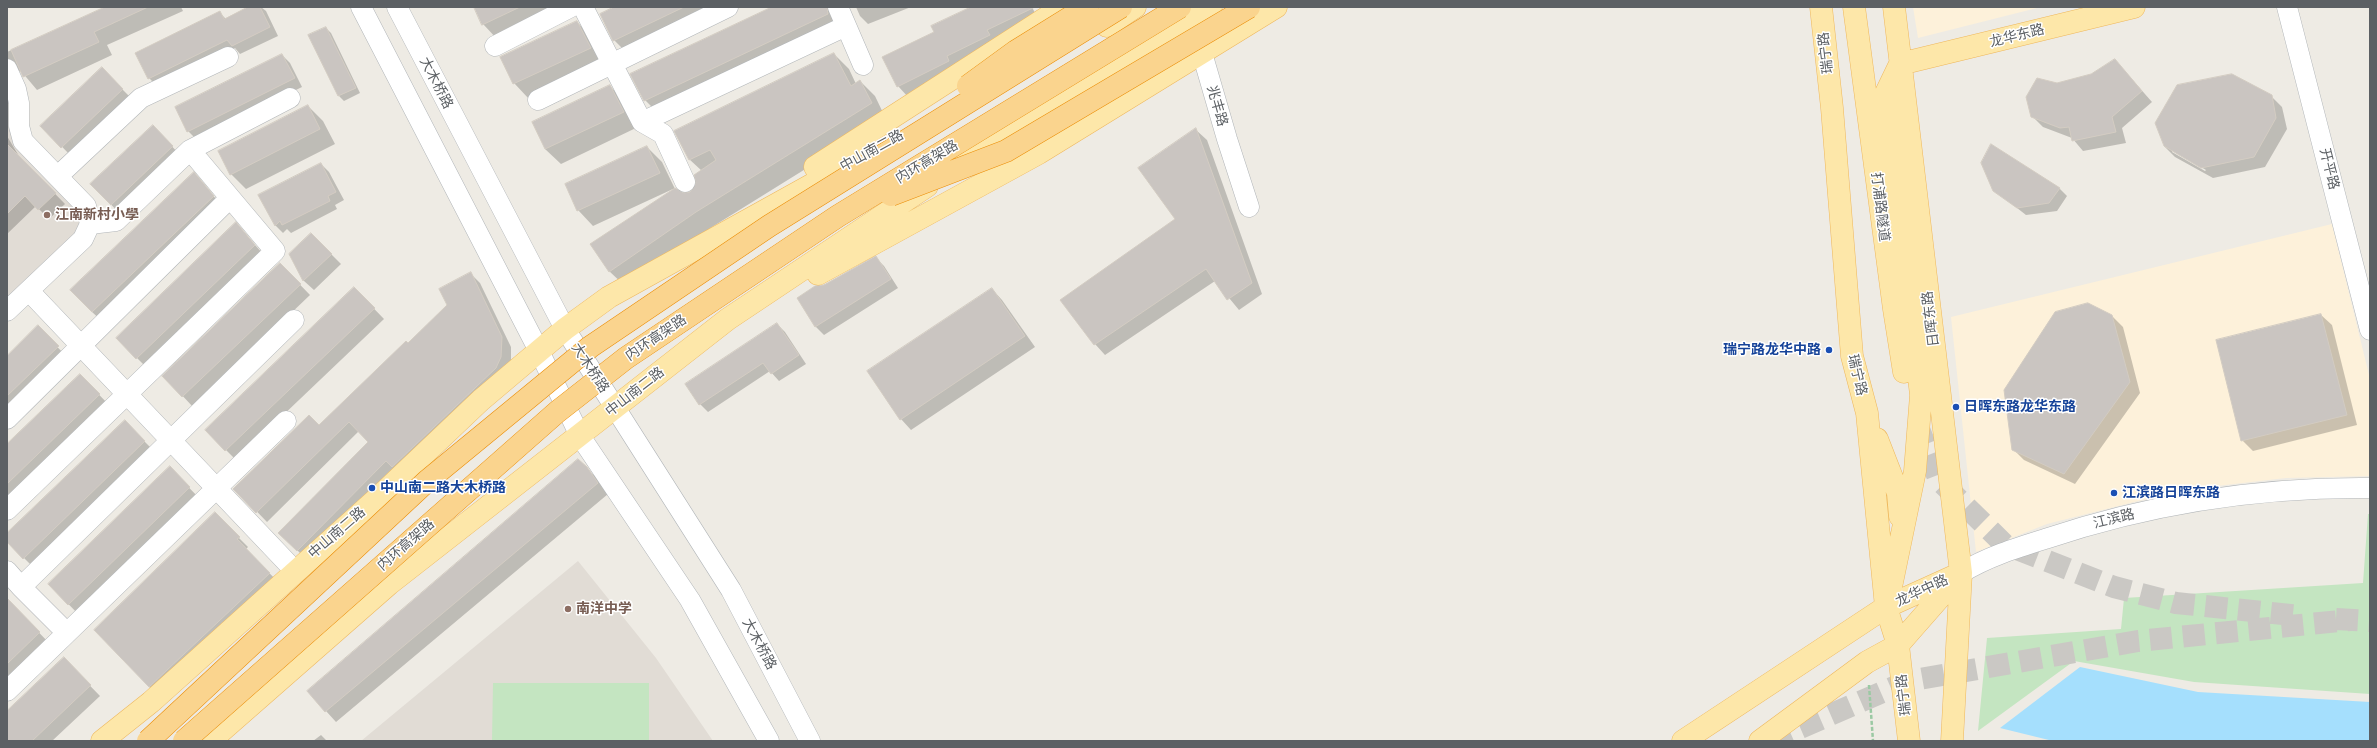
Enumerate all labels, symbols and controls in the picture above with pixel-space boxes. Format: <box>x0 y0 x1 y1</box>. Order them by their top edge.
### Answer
street label: 龙华东路 <box>1988 21 2046 51</box>
street label: 瑞宁路 <box>1815 31 1837 75</box>
street label: 大木桥路 <box>416 54 456 112</box>
street label: 兆丰路 <box>1203 83 1231 129</box>
street label: 中山南二路 <box>837 127 907 175</box>
street label: 内环高架路 <box>893 137 961 187</box>
street label: 开平路 <box>2316 147 2342 191</box>
street label: 打浦路隧道 <box>1867 171 1893 243</box>
place label: 江南新村小學 <box>55 207 139 223</box>
marker: 江南新村小學 <box>42 210 52 220</box>
street label: 日晖东路 <box>1919 290 1943 348</box>
street label: 内环高架路 <box>622 311 690 365</box>
street label: 大木桥路 <box>568 340 612 396</box>
place label: 瑞宁路龙华中路 <box>1723 342 1821 358</box>
marker: 瑞宁路龙华中路 <box>1824 345 1834 355</box>
street label: 瑞宁路 <box>1844 353 1870 397</box>
street label: 中山南二路 <box>602 364 668 420</box>
place label: 日晖东路龙华东路 <box>1964 399 2076 415</box>
marker: 日晖东路龙华东路 <box>1951 402 1961 412</box>
place label: 中山南二路大木桥路 <box>380 480 506 496</box>
marker: 中山南二路大木桥路 <box>367 483 377 493</box>
place label: 江滨路日晖东路 <box>2122 485 2220 501</box>
marker: 江滨路日晖东路 <box>2109 488 2119 498</box>
street label: 中山南二路 <box>305 504 369 562</box>
street label: 江滨路 <box>2092 506 2136 532</box>
street label: 内环高架路 <box>374 516 438 574</box>
street label: 龙华中路 <box>1893 572 1951 610</box>
place label: 南洋中学 <box>576 601 632 617</box>
marker: 南洋中学 <box>563 604 573 614</box>
street label: 大木桥路 <box>738 615 780 673</box>
street label: 瑞宁路 <box>1893 673 1915 717</box>

